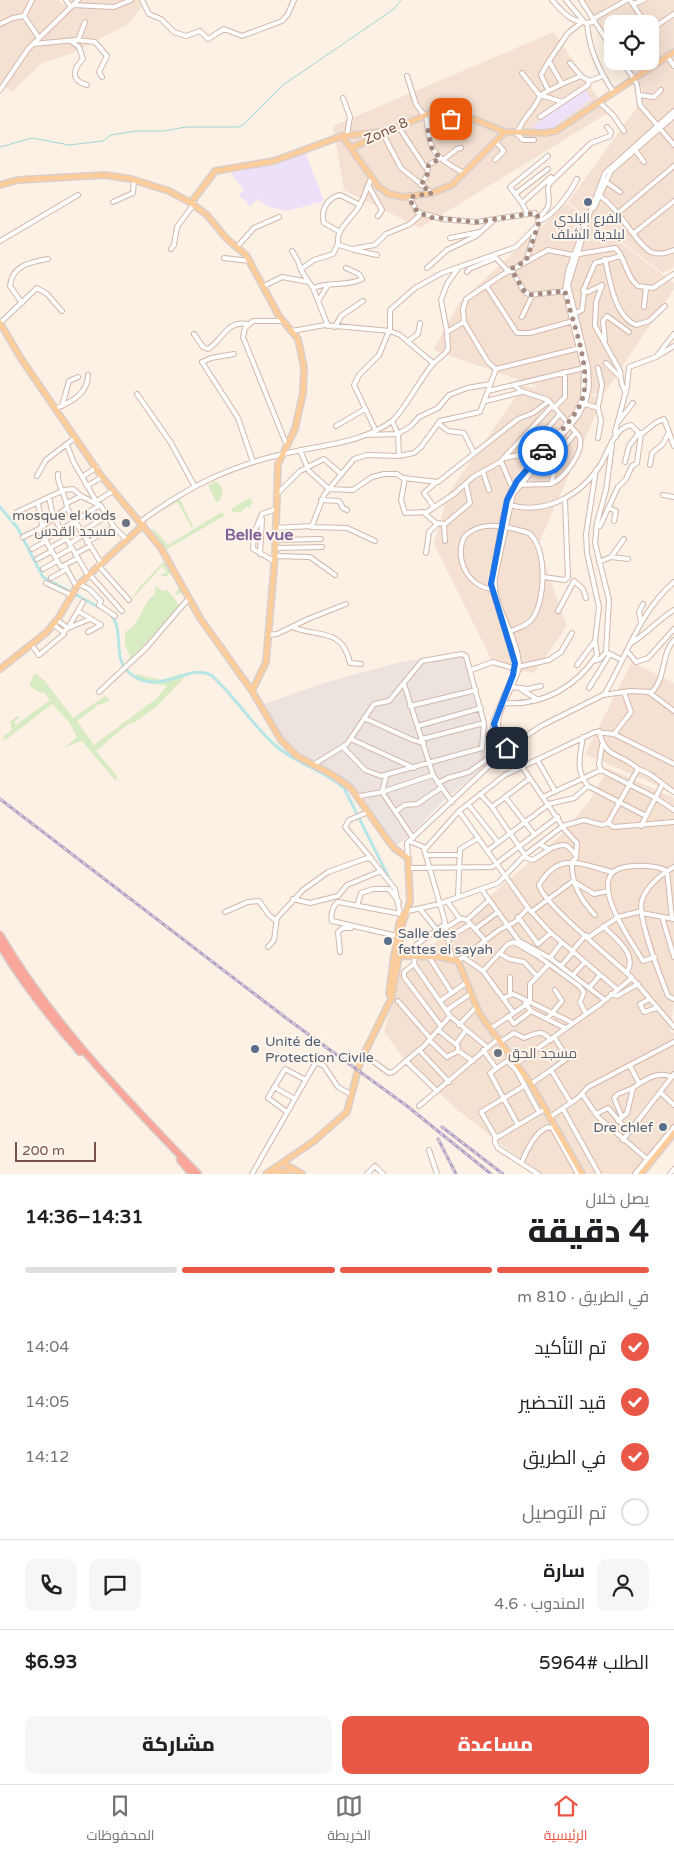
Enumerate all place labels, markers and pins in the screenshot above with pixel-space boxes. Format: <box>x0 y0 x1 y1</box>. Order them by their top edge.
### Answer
pin <box>430 98 472 140</box>
marker: الفرع البلدي لبلدية الشلف <box>582 196 594 208</box>
place label: الفرع البلدي لبلدية الشلف <box>551 210 625 243</box>
place label: mosque el kods مسجد القدس <box>12 507 116 540</box>
marker: mosque el kods مسجد القدس <box>120 517 132 529</box>
pin <box>486 727 528 769</box>
place label: Salle des fettes el sayah <box>398 925 493 958</box>
marker: Salle des fettes el sayah <box>382 935 394 947</box>
place label: Unité de Protection Civile <box>265 1033 374 1066</box>
marker: Unité de Protection Civile <box>249 1043 261 1055</box>
place label: مسجد الحق <box>508 1045 577 1062</box>
marker: مسجد الحق <box>492 1047 504 1059</box>
place label: Dre chlef <box>593 1119 654 1136</box>
marker: Dre chlef <box>657 1121 669 1133</box>

